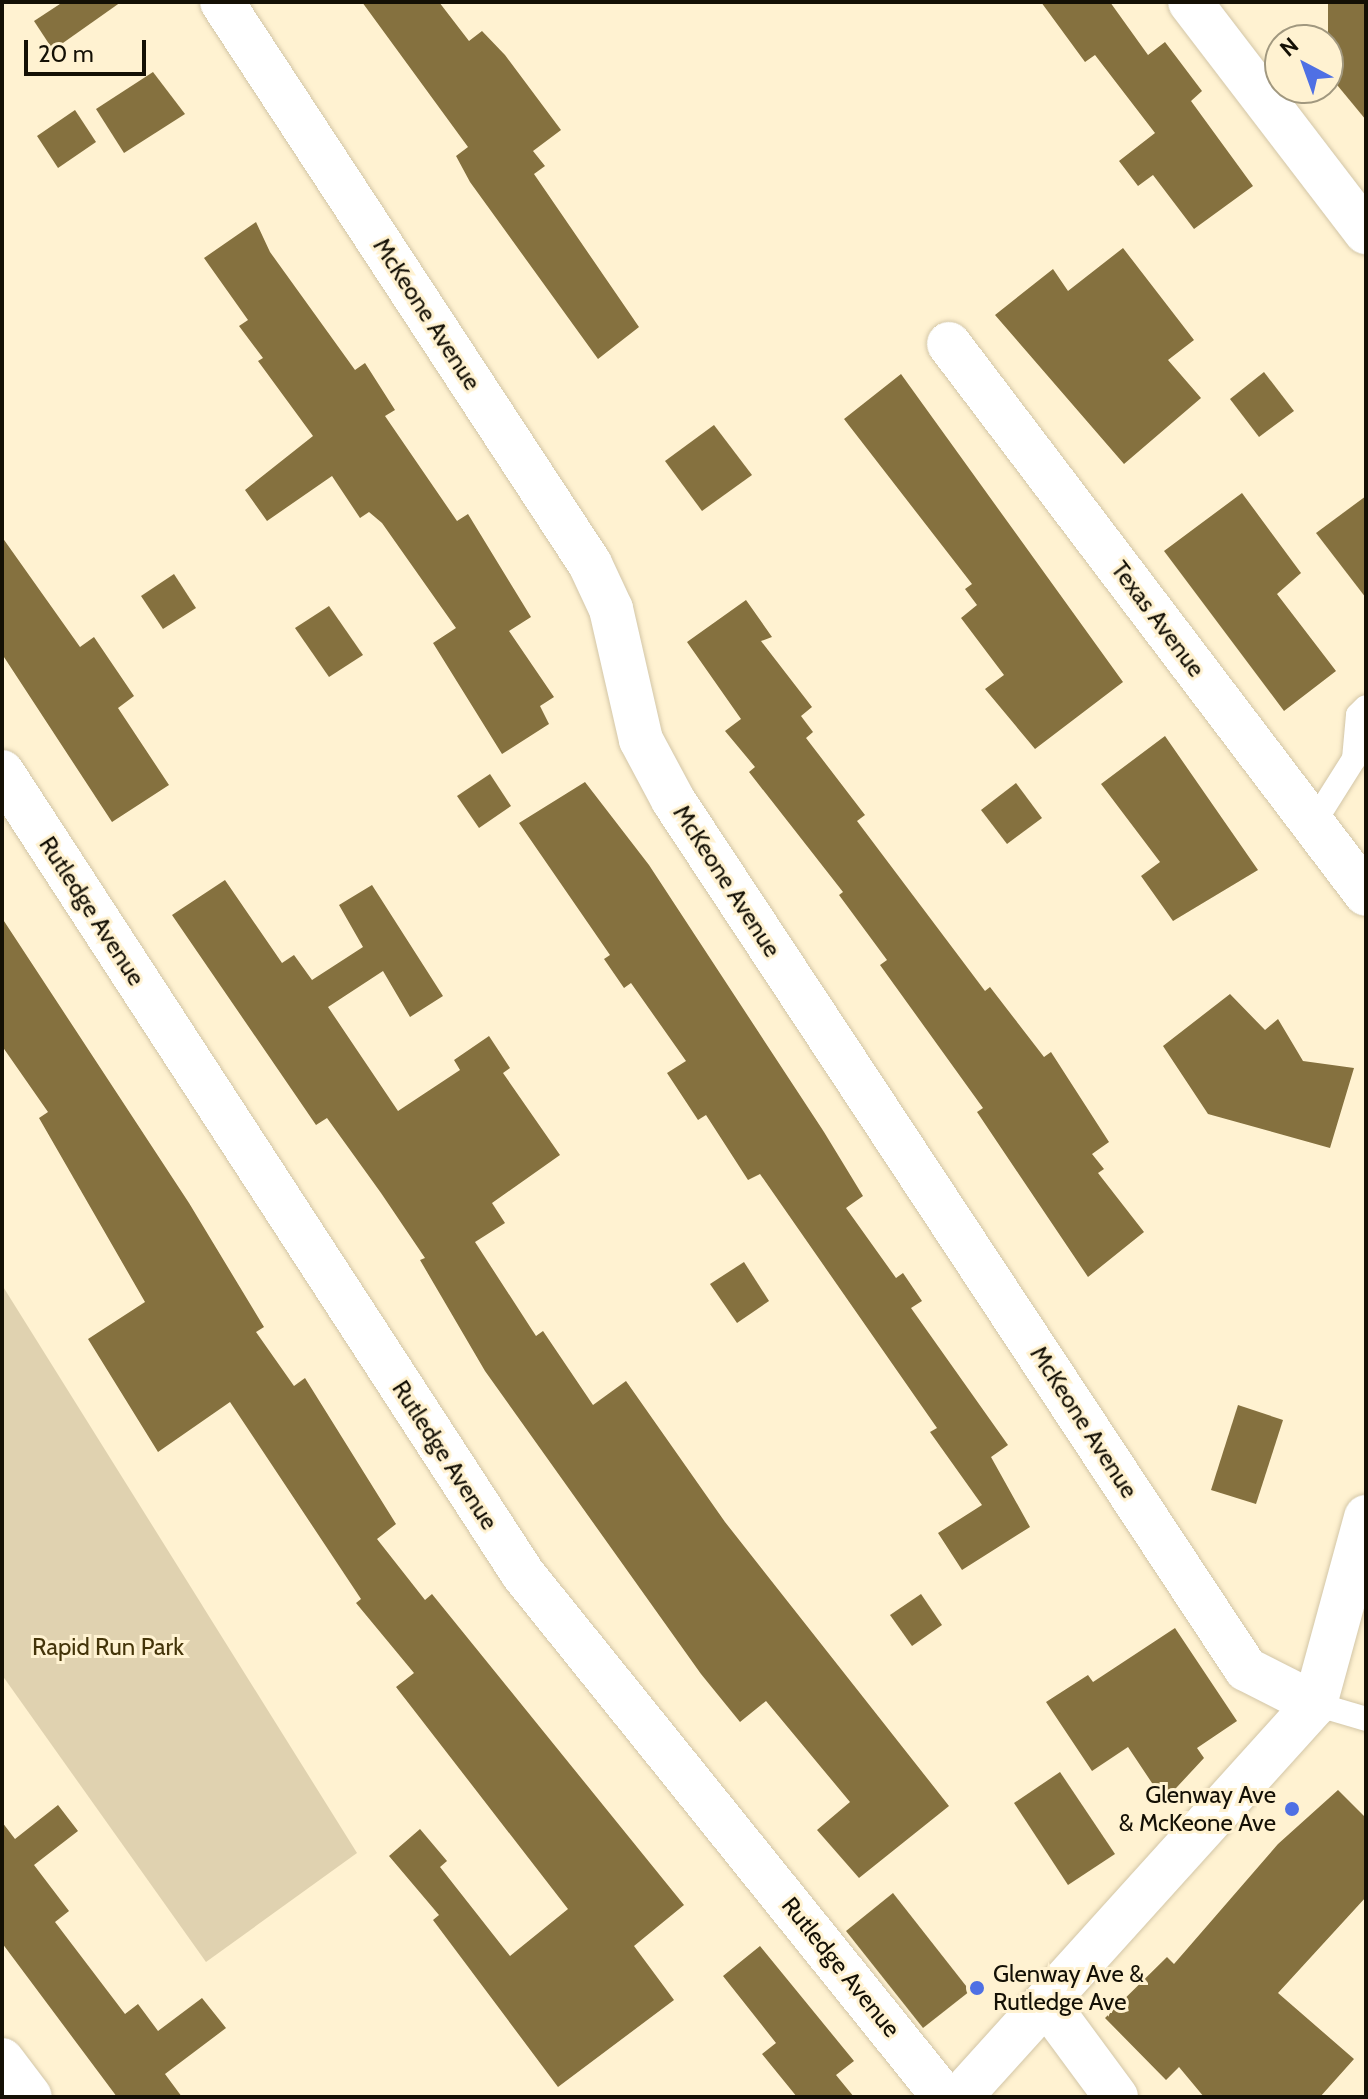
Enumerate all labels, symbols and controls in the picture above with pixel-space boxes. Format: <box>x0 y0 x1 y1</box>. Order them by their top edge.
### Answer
scale bar <box>28 24 150 74</box>
north arrow <box>1264 24 1344 104</box>
text: N <box>1275 32 1304 62</box>
text: 20 m <box>38 39 94 68</box>
street label: McKeone Avenue <box>367 233 487 395</box>
street label: Texas Avenue <box>1105 556 1211 682</box>
street label: McKeone Avenue <box>667 800 787 962</box>
street label: Rutledge Avenue <box>33 831 151 991</box>
street label: McKeone Avenue <box>1024 1341 1144 1503</box>
street label: Rutledge Avenue <box>386 1375 504 1535</box>
park label: Rapid Run Park <box>32 1633 184 1661</box>
place label: Glenway Ave & McKeone Ave <box>1119 1781 1276 1837</box>
marker: Glenway Ave & McKeone Ave <box>1283 1800 1301 1818</box>
street label: Rutledge Avenue <box>776 1891 906 2043</box>
place label: Glenway Ave & Rutledge Ave <box>993 1960 1144 2016</box>
marker: Glenway Ave & Rutledge Ave <box>968 1979 986 1997</box>

